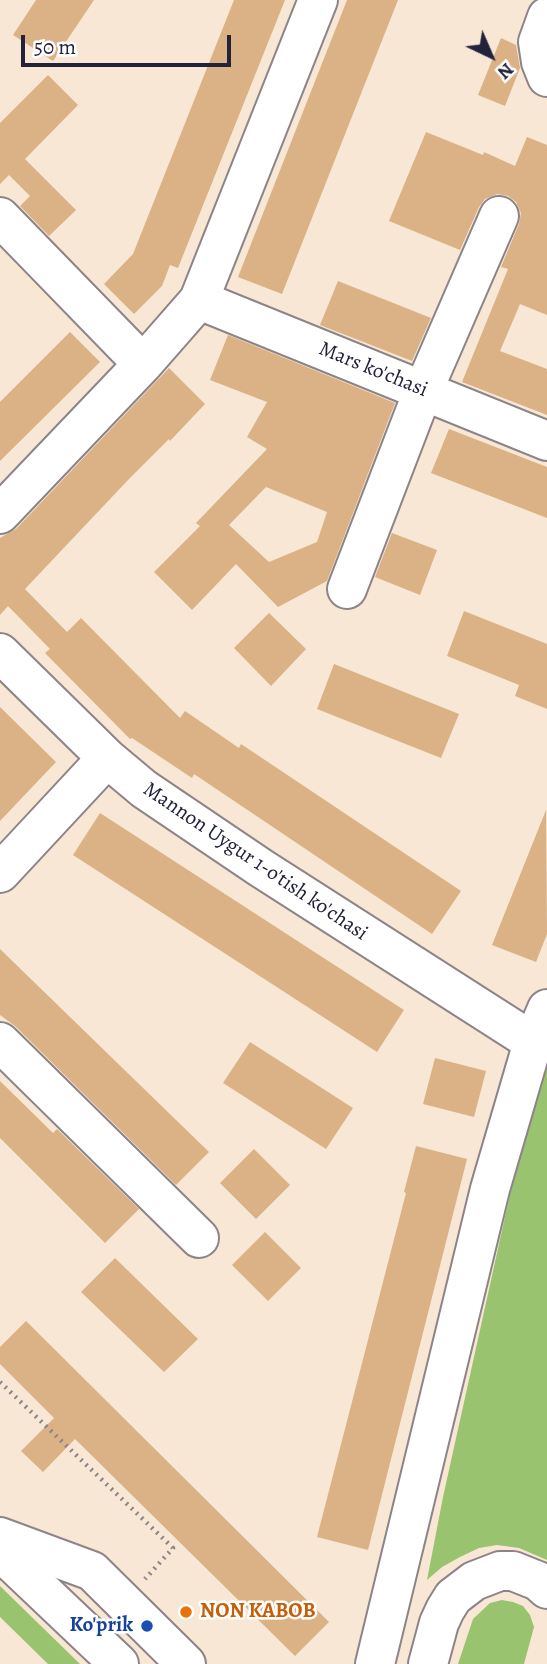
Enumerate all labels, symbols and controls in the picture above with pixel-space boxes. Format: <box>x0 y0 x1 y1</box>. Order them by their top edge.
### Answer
scale bar <box>24 21 234 65</box>
north arrow <box>456 21 526 91</box>
text: 50 m <box>34 33 76 61</box>
text: N <box>492 57 520 85</box>
street label: Mars ko'chasi <box>315 337 431 403</box>
street label: Mannon Uygur 1-o'tish ko'chasi <box>138 777 372 947</box>
place label: NON KABOB <box>200 1599 316 1625</box>
marker: NON KABOB <box>178 1604 194 1620</box>
place label: Ko'prik <box>69 1613 133 1639</box>
marker: Ko'prik <box>139 1618 155 1634</box>

